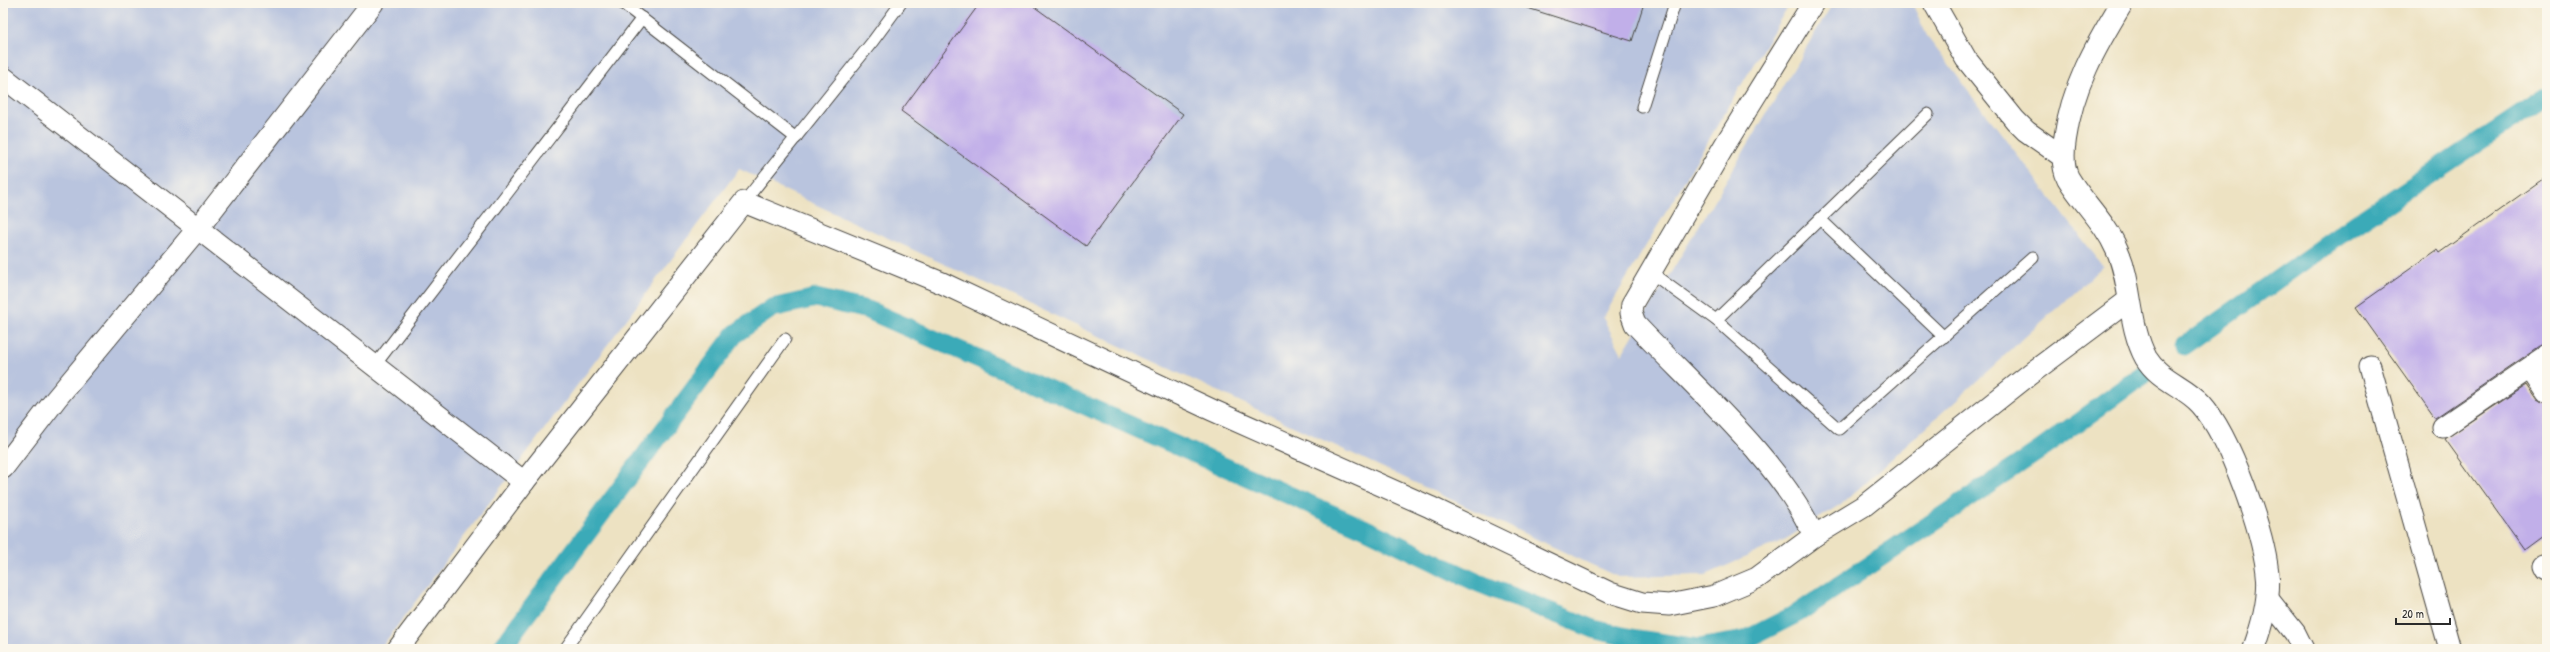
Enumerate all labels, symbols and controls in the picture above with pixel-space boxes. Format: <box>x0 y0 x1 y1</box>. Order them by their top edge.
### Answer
scale bar <box>2396 600 2450 626</box>
text: 20 m <box>2402 605 2424 622</box>

